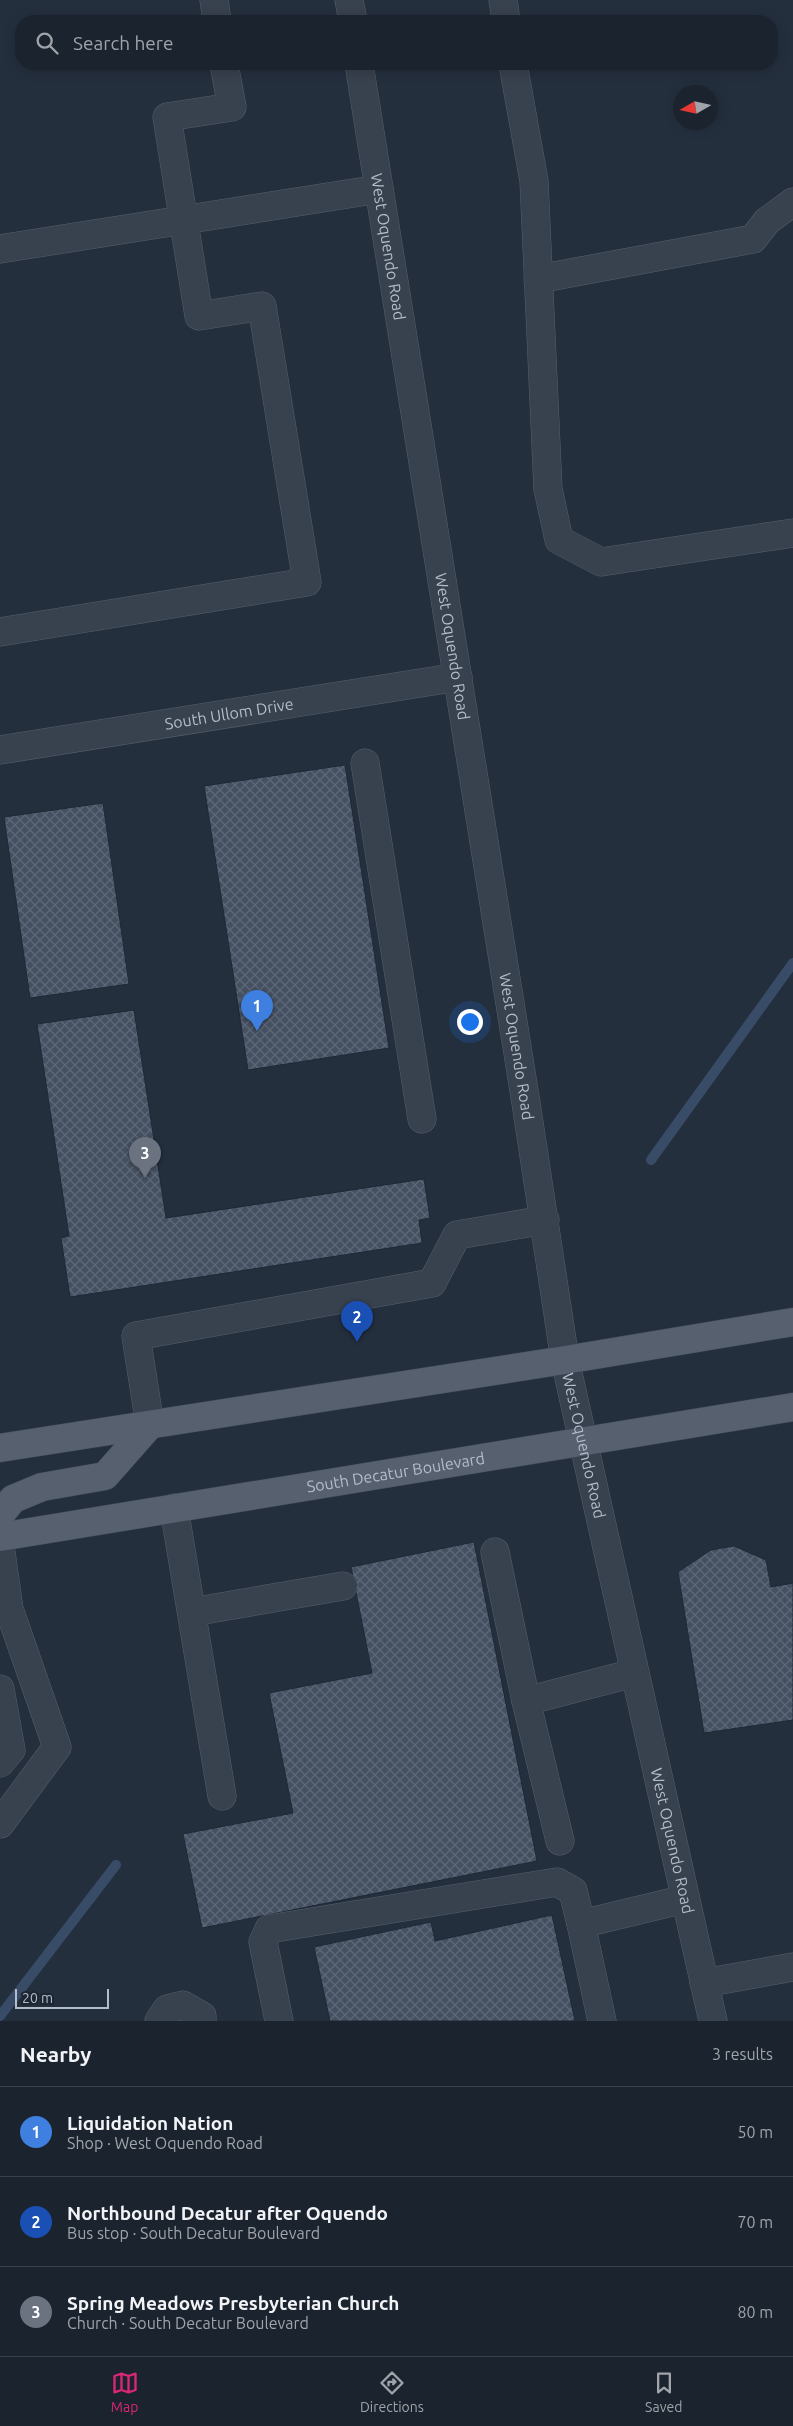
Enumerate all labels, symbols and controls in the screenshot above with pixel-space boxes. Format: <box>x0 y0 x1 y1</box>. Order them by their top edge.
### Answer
search box <box>15 15 778 70</box>
icon: search <box>33 29 61 57</box>
text: Search here <box>73 32 173 54</box>
north arrow <box>673 85 718 130</box>
street label: West Oquendo Road <box>368 172 409 321</box>
street label: West Oquendo Road <box>432 572 473 721</box>
street label: South Ullom Drive <box>163 694 295 733</box>
street label: West Oquendo Road <box>496 972 537 1121</box>
pin: 1 <box>241 990 273 1031</box>
your location <box>457 1009 483 1035</box>
pin: 3 <box>129 1137 161 1178</box>
pin: 2 <box>341 1301 373 1342</box>
street label: West Oquendo Road <box>559 1371 609 1520</box>
street label: South Decatur Boulevard <box>305 1449 486 1496</box>
street label: West Oquendo Road <box>648 1766 698 1915</box>
scale bar <box>15 1986 109 2009</box>
text: 20 m <box>22 1990 53 2006</box>
text: Nearby <box>20 2042 91 2066</box>
text: 3 results <box>712 2045 773 2063</box>
text: Liquidation Nation <box>67 2112 233 2134</box>
text: 1 <box>31 2123 41 2141</box>
text: 50 m <box>737 2123 773 2141</box>
text: Shop · West Oquendo Road <box>67 2134 263 2152</box>
text: Northbound Decatur after Oquendo <box>67 2202 388 2224</box>
text: 2 <box>31 2213 41 2231</box>
text: 70 m <box>737 2213 773 2231</box>
text: Bus stop · South Decatur Boulevard <box>67 2224 320 2242</box>
text: Spring Meadows Presbyterian Church <box>67 2292 399 2314</box>
text: 3 <box>31 2303 41 2321</box>
text: 80 m <box>737 2303 773 2321</box>
text: Church · South Decatur Boulevard <box>67 2314 309 2332</box>
tab: Map <box>111 2369 139 2415</box>
tab: Directions <box>360 2369 424 2415</box>
tab: Saved <box>645 2369 682 2415</box>

